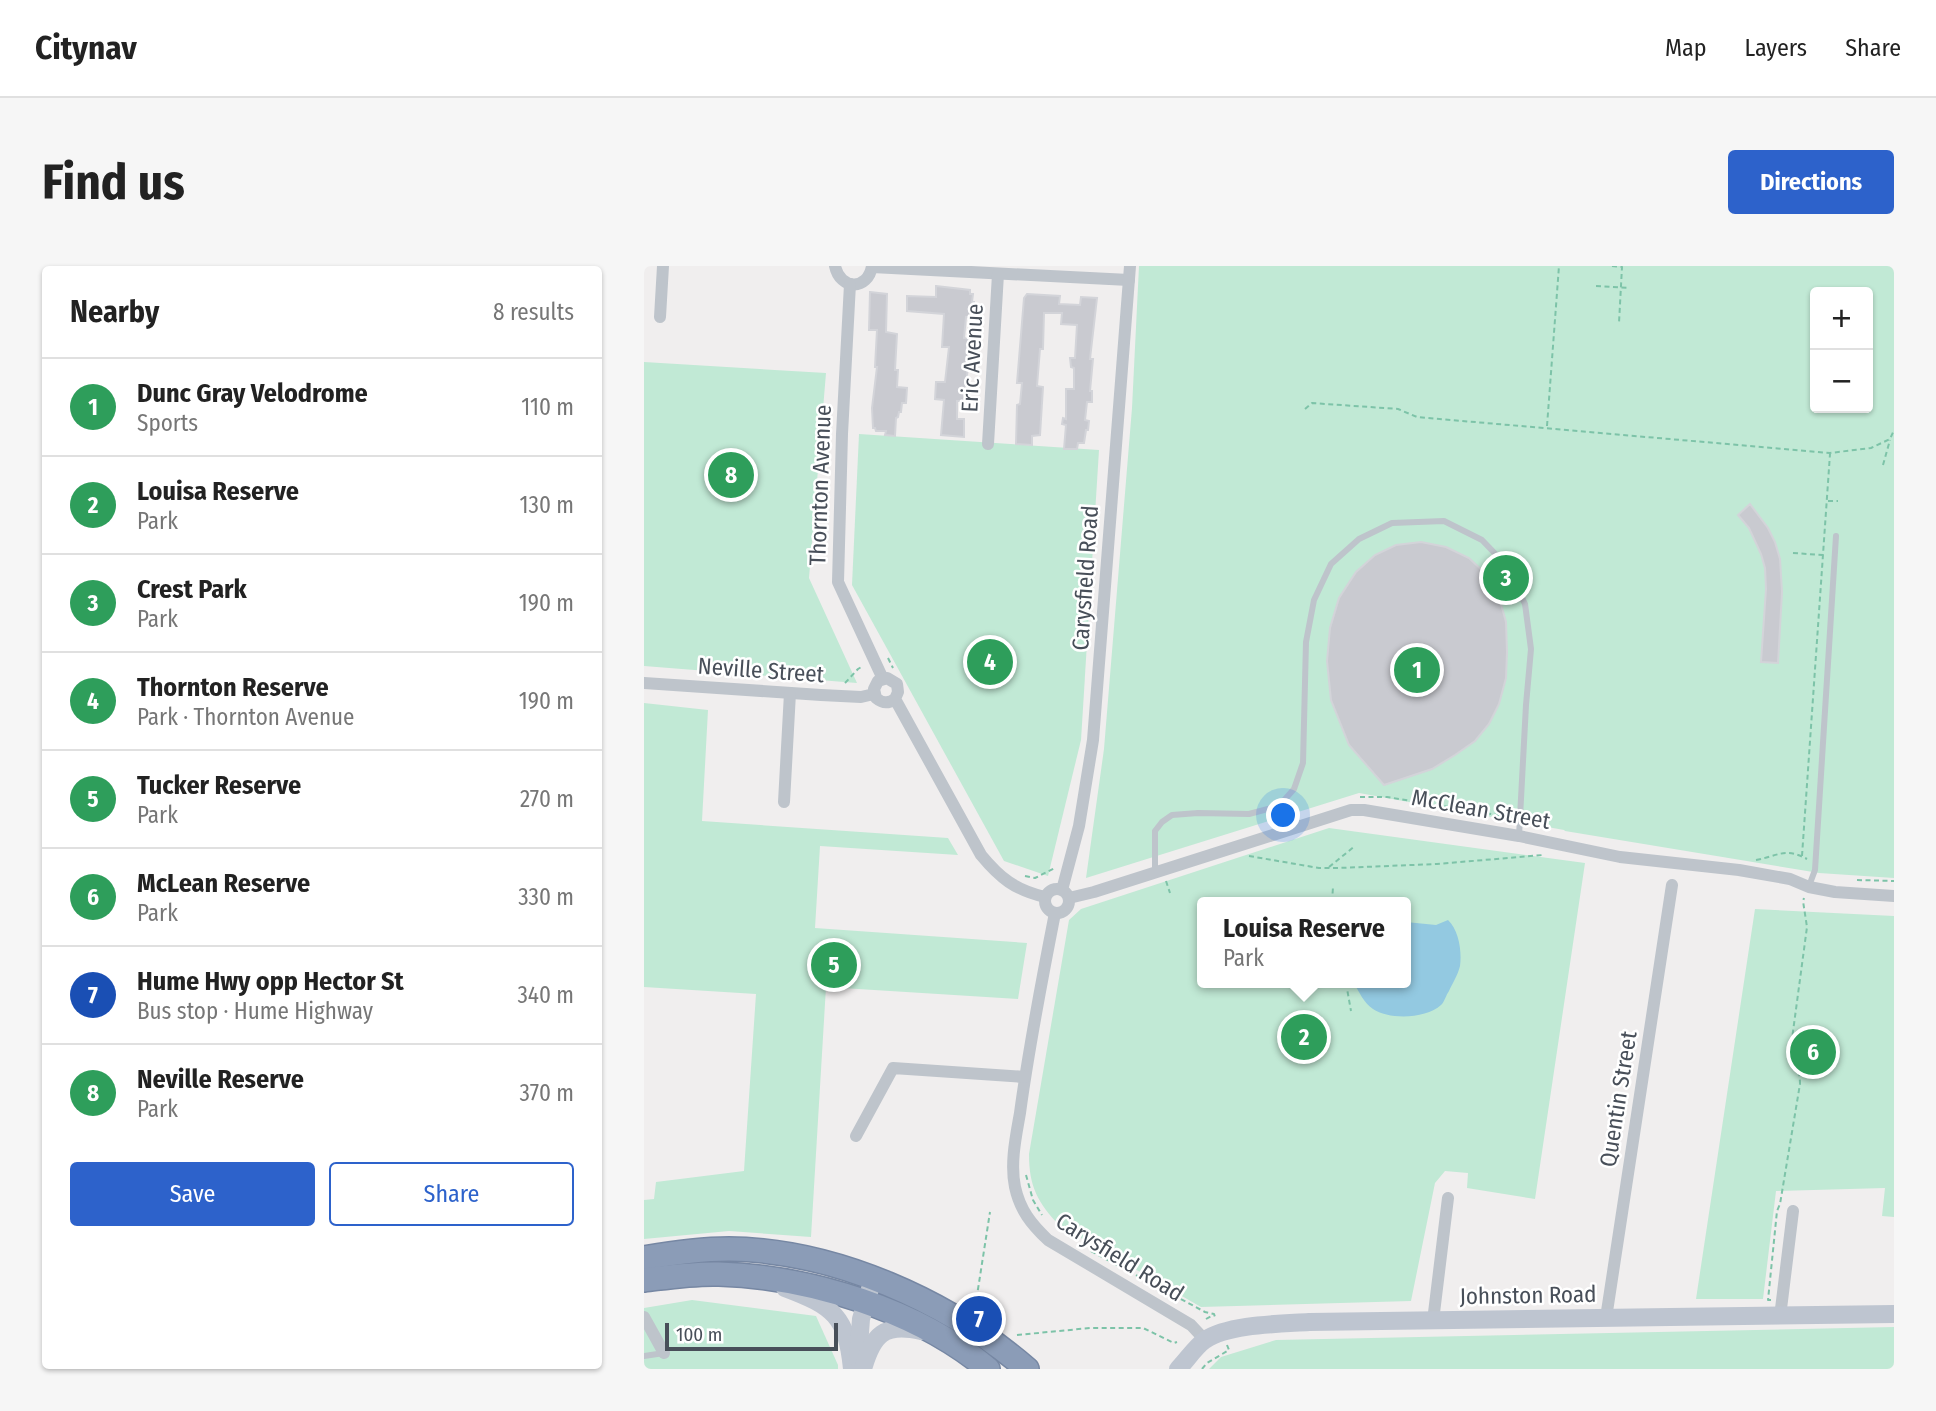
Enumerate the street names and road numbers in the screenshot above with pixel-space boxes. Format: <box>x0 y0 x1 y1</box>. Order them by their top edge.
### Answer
street label: Eric Avenue <box>955 303 989 413</box>
street label: Thornton Avenue <box>803 404 837 566</box>
street label: Carysfield Road <box>1066 504 1104 652</box>
street label: Neville Street <box>697 652 826 688</box>
street label: McClean Street <box>1410 783 1553 835</box>
street label: Quentin Street <box>1593 1029 1643 1169</box>
street label: Carysfield Road <box>1051 1207 1189 1307</box>
street label: Johnston Road <box>1459 1280 1597 1310</box>

